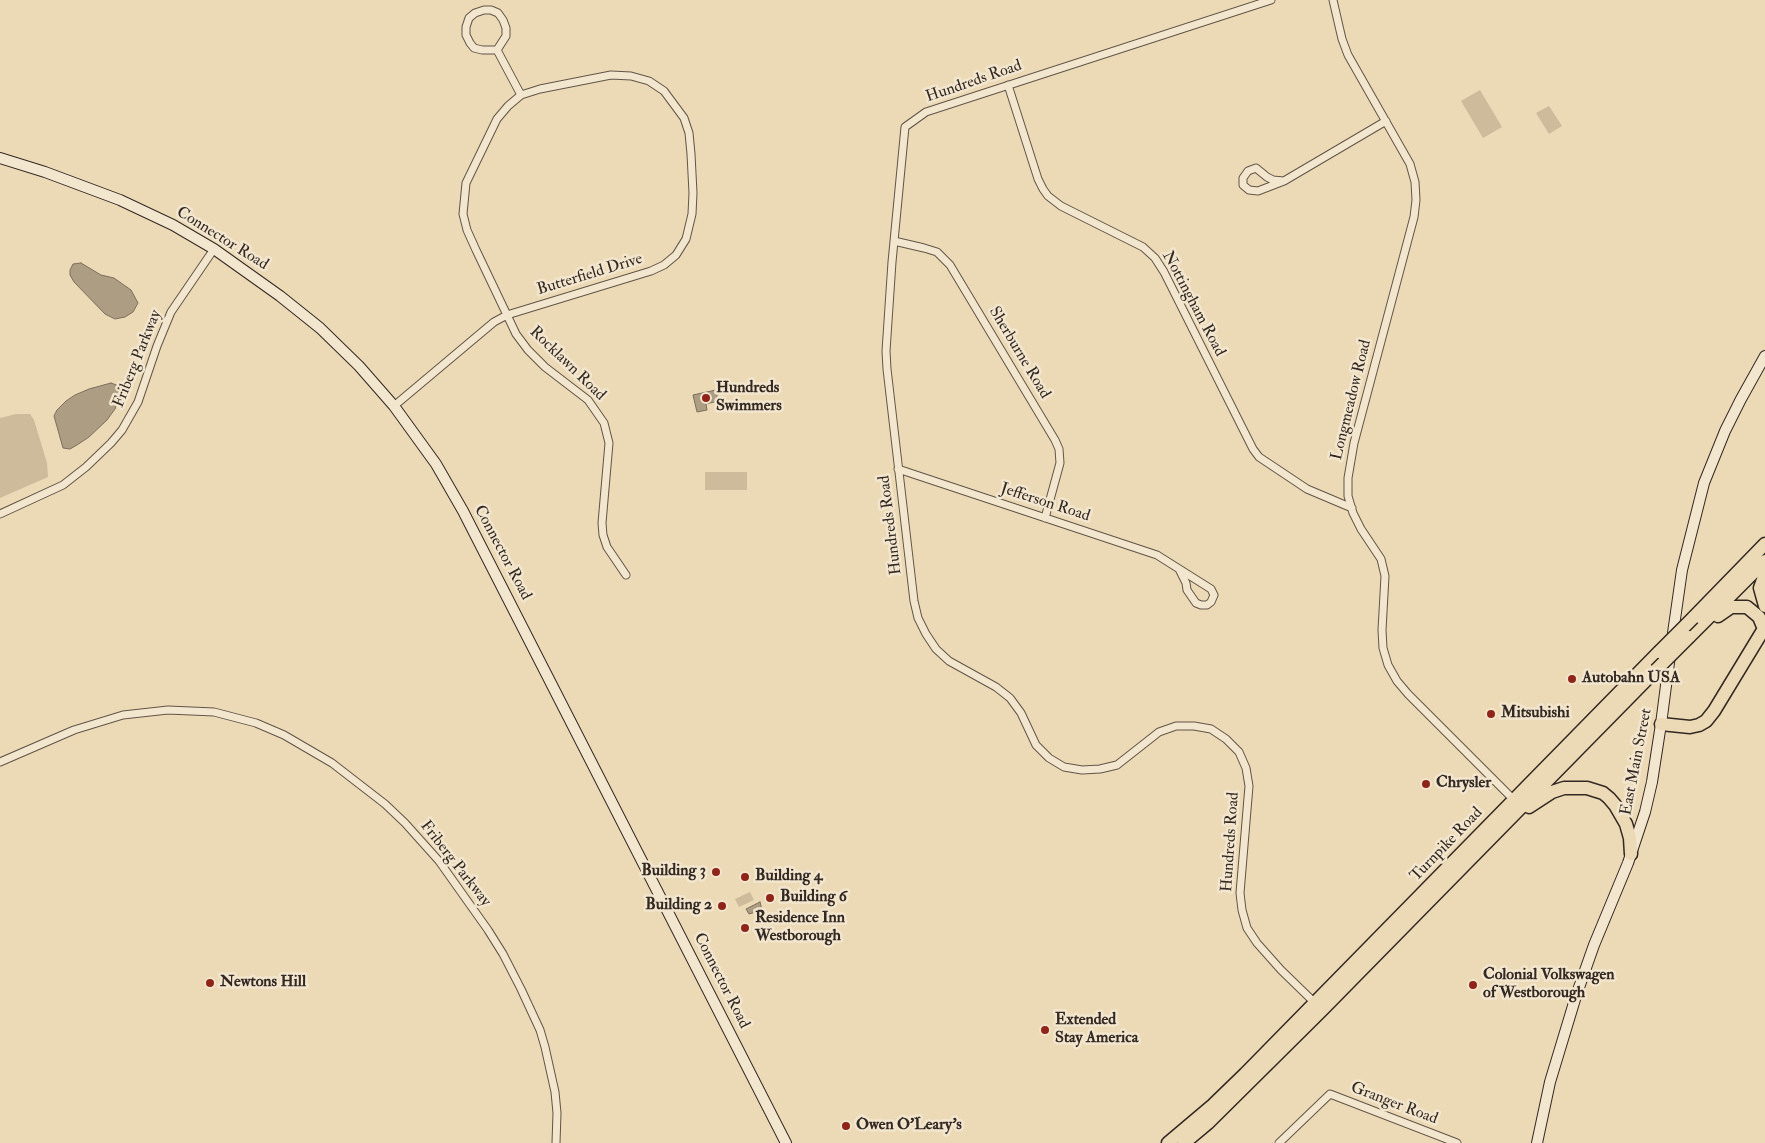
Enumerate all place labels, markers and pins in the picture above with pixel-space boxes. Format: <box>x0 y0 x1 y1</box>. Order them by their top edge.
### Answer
place label: Hundreds Swimmers <box>716 379 782 417</box>
marker: Hundreds Swimmers <box>700 392 712 404</box>
place label: Autobahn USA <box>1582 669 1680 689</box>
marker: Autobahn USA <box>1566 673 1578 685</box>
place label: Mitsubishi <box>1501 704 1570 724</box>
marker: Mitsubishi <box>1485 708 1497 720</box>
place label: Chrysler <box>1436 774 1491 794</box>
marker: Chrysler <box>1420 778 1432 790</box>
place label: Building 3 <box>641 862 706 882</box>
marker: Building 3 <box>710 866 722 878</box>
place label: Building 4 <box>755 867 822 887</box>
marker: Building 4 <box>739 871 751 883</box>
place label: Building 6 <box>780 888 847 908</box>
marker: Building 6 <box>764 892 776 904</box>
place label: Building 2 <box>645 896 712 916</box>
marker: Building 2 <box>716 900 728 912</box>
place label: Residence Inn Westborough <box>755 909 845 947</box>
marker: Residence Inn Westborough <box>739 922 751 934</box>
place label: Colonial Volkswagen of Westborough <box>1483 966 1615 1004</box>
place label: Newtons Hill <box>220 973 306 993</box>
marker: Newtons Hill <box>204 977 216 989</box>
marker: Colonial Volkswagen of Westborough <box>1467 979 1479 991</box>
place label: Extended Stay America <box>1055 1011 1138 1049</box>
marker: Extended Stay America <box>1039 1024 1051 1036</box>
place label: Owen O'Leary's <box>856 1116 962 1136</box>
marker: Owen O'Leary's <box>840 1120 852 1132</box>

